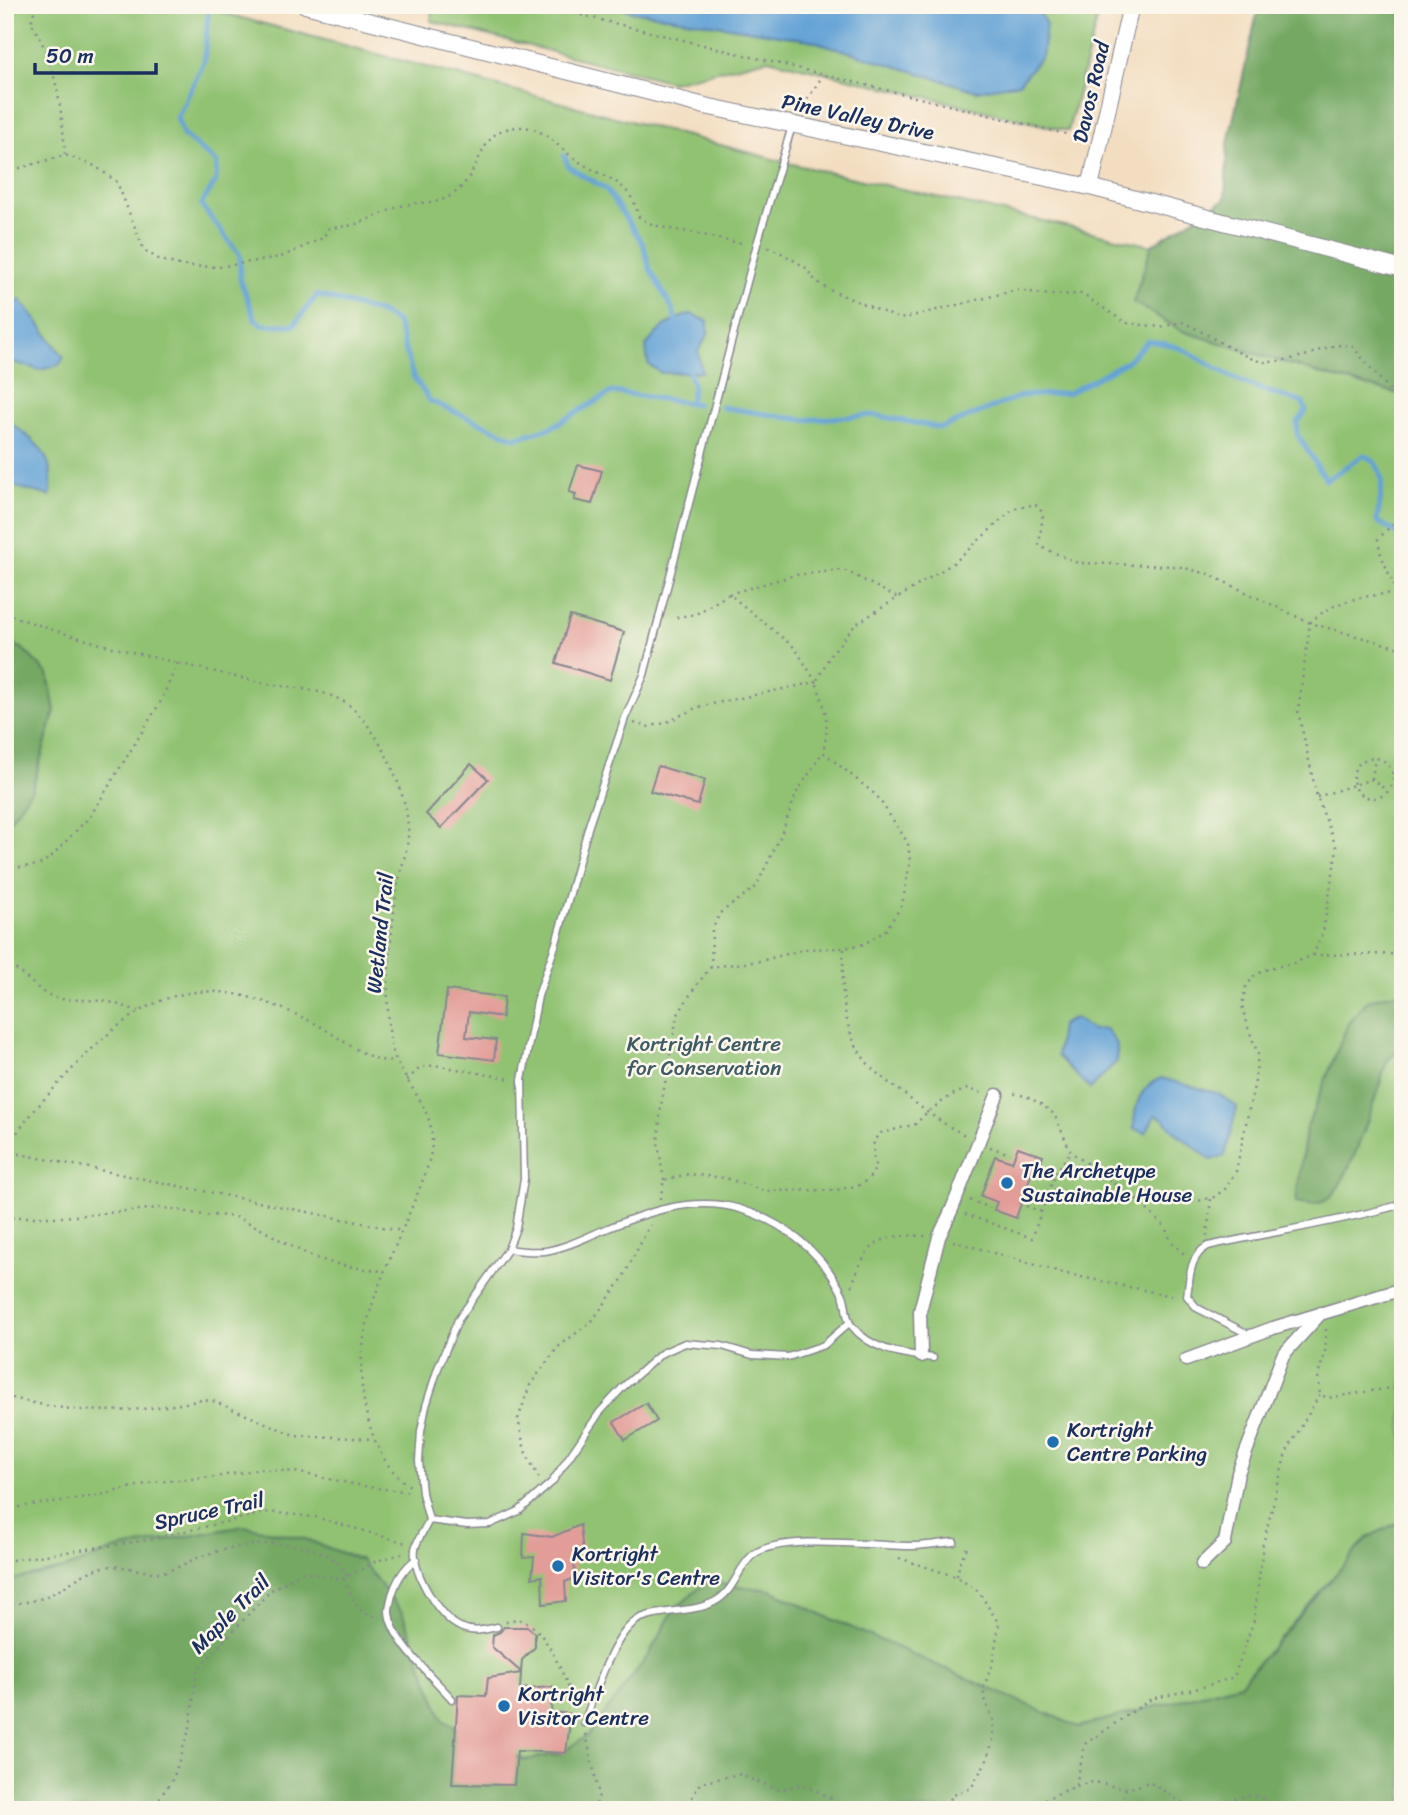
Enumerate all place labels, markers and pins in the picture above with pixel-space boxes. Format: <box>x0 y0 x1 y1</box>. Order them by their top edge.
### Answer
place label: The Archetype Sustainable House <box>1021 1152 1192 1214</box>
marker: The Archetype Sustainable House <box>999 1175 1015 1191</box>
place label: Kortright Centre Parking <box>1067 1411 1208 1473</box>
marker: Kortright Centre Parking <box>1045 1434 1061 1450</box>
place label: Kortright Visitor's Centre <box>572 1535 720 1597</box>
marker: Kortright Visitor's Centre <box>550 1558 566 1574</box>
place label: Kortright Visitor Centre <box>518 1675 649 1737</box>
marker: Kortright Visitor Centre <box>496 1698 512 1714</box>

